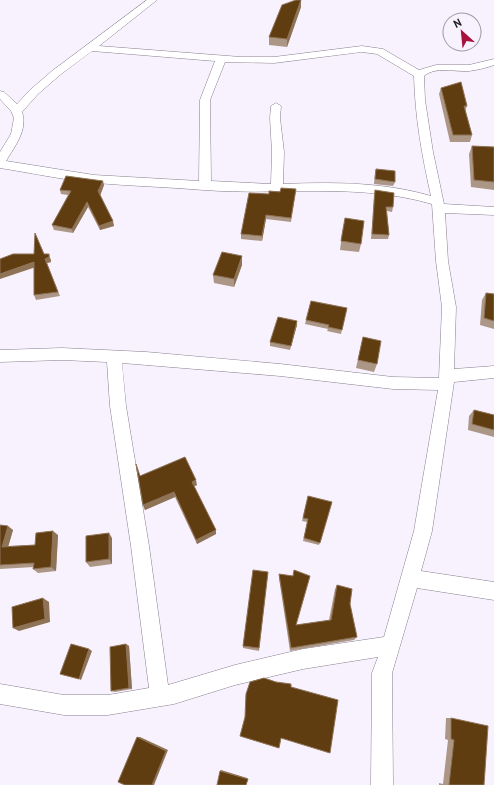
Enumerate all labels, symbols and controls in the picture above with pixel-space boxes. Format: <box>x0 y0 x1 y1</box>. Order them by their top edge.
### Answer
north arrow <box>442 12 482 52</box>
text: N <box>451 15 464 31</box>

